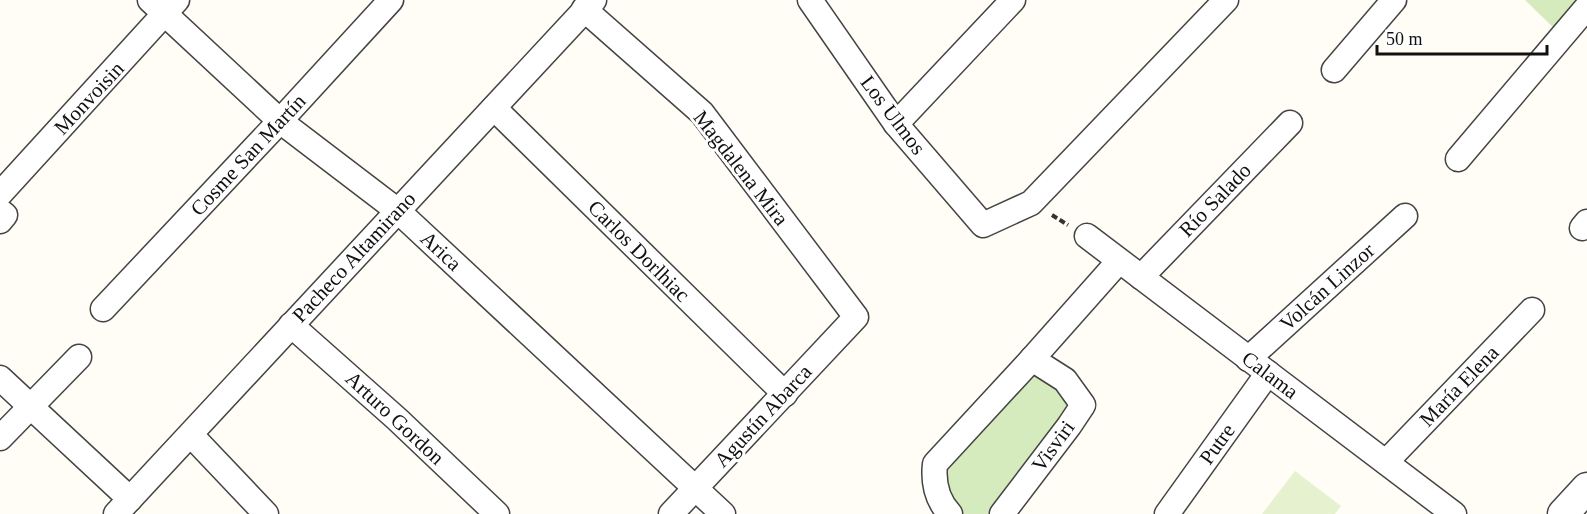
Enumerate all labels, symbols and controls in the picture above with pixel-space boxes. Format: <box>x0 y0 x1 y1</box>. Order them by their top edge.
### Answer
scale bar <box>1377 18 1546 56</box>
text: 50 m <box>1386 29 1423 49</box>
street label: Monvoisin <box>49 56 129 139</box>
street label: Los Ulmos <box>856 71 930 159</box>
street label: Cosme San Martín <box>186 89 311 221</box>
street label: Magdalena Mira <box>689 106 794 231</box>
street label: Río Salado <box>1174 158 1256 242</box>
street label: Pacheco Altamirano <box>287 187 421 327</box>
street label: Carlos Dorlhiac <box>583 195 695 307</box>
street label: Arica <box>416 226 467 276</box>
street label: Volcán Linzor <box>1275 238 1379 336</box>
street label: María Elena <box>1415 340 1504 431</box>
street label: Calama <box>1237 346 1303 404</box>
street label: Agustín Abarca <box>709 359 817 472</box>
street label: Arturo Gordon <box>341 366 449 470</box>
street label: Visviri <box>1027 416 1080 476</box>
street label: Putre <box>1194 419 1240 469</box>

